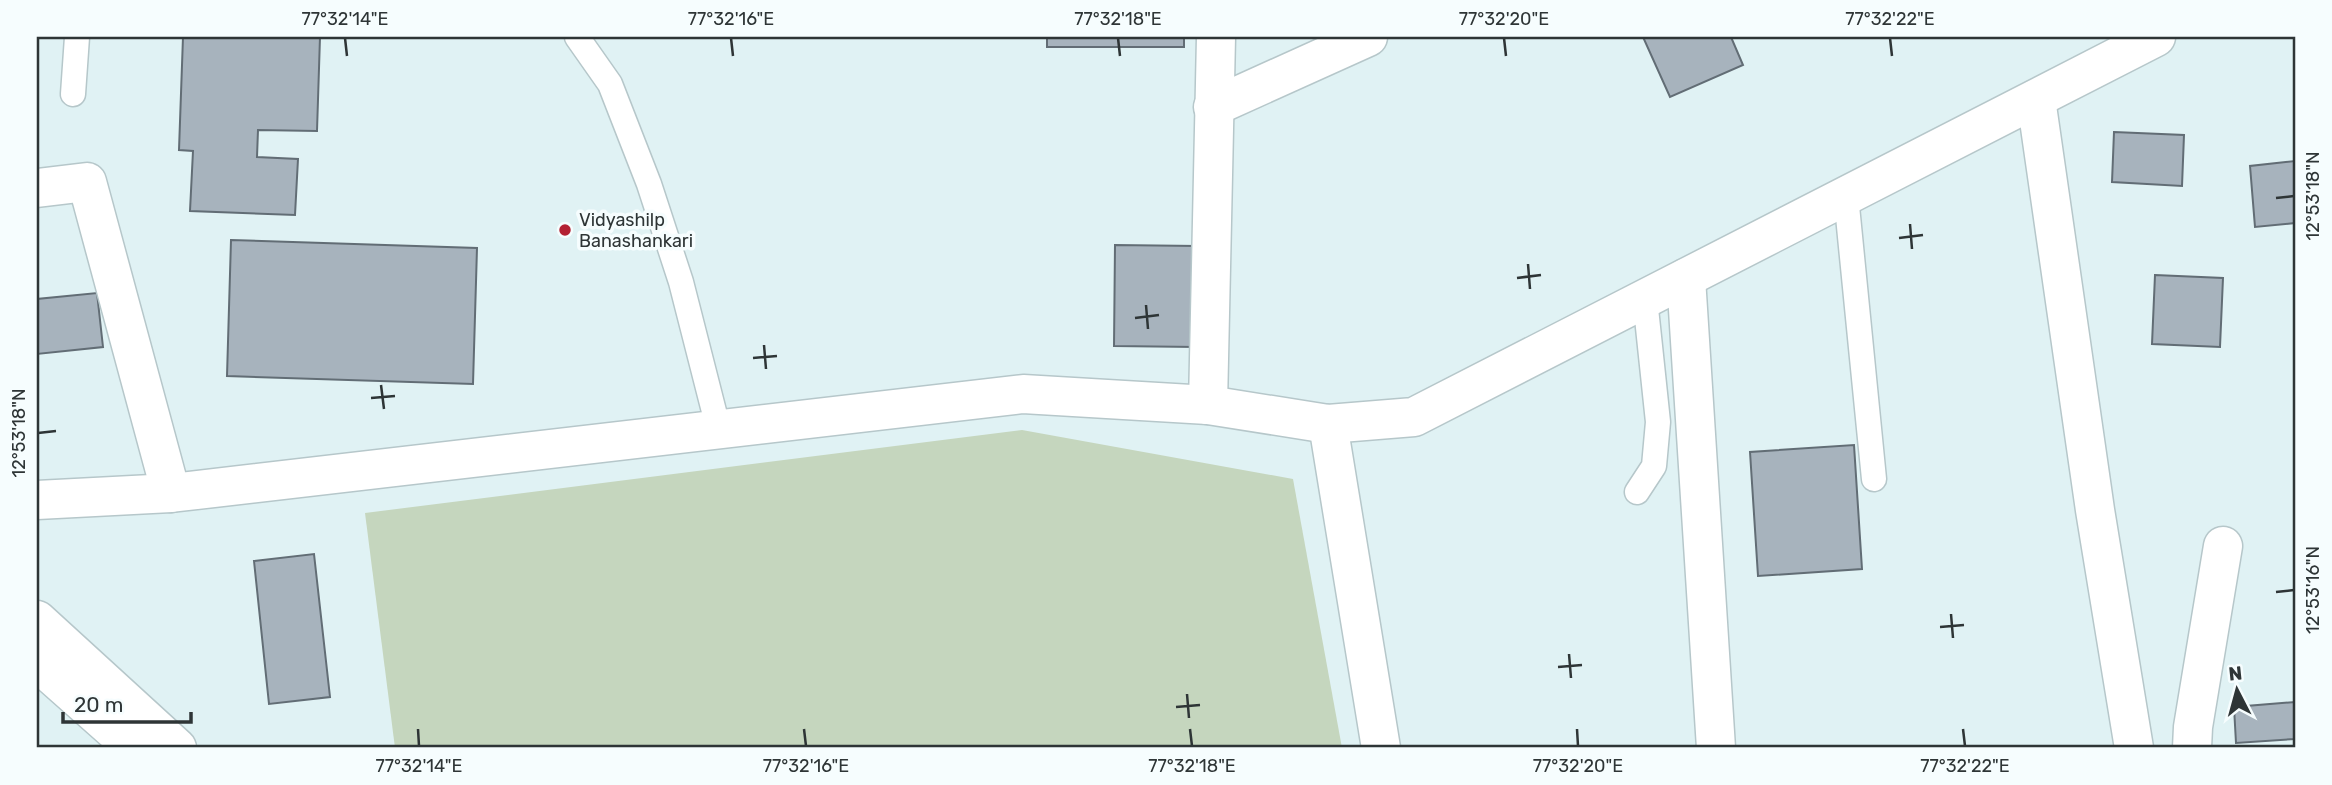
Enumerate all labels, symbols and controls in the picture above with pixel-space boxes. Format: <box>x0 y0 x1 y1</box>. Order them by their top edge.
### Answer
text: 77°32'14"E <box>302 8 388 30</box>
text: 77°32'16"E <box>688 8 774 30</box>
text: 77°32'18"E <box>1074 8 1162 30</box>
text: 77°32'20"E <box>1459 8 1549 30</box>
text: 77°32'22"E <box>1845 8 1935 30</box>
text: 12°53'18"N <box>2302 151 2324 241</box>
place label: Vidyashilp Banashankari <box>579 209 693 252</box>
marker: Vidyashilp Banashankari <box>557 222 573 238</box>
text: 12°53'18"N <box>8 388 30 478</box>
text: 12°53'16"N <box>2302 546 2324 634</box>
north arrow <box>2202 656 2272 726</box>
text: N <box>2227 661 2243 686</box>
scale bar <box>63 680 191 724</box>
text: 20 m <box>74 692 123 717</box>
text: 77°32'14"E <box>376 755 462 777</box>
text: 77°32'16"E <box>763 755 849 777</box>
text: 77°32'18"E <box>1148 755 1236 777</box>
text: 77°32'20"E <box>1533 755 1623 777</box>
text: 77°32'22"E <box>1920 755 2010 777</box>

